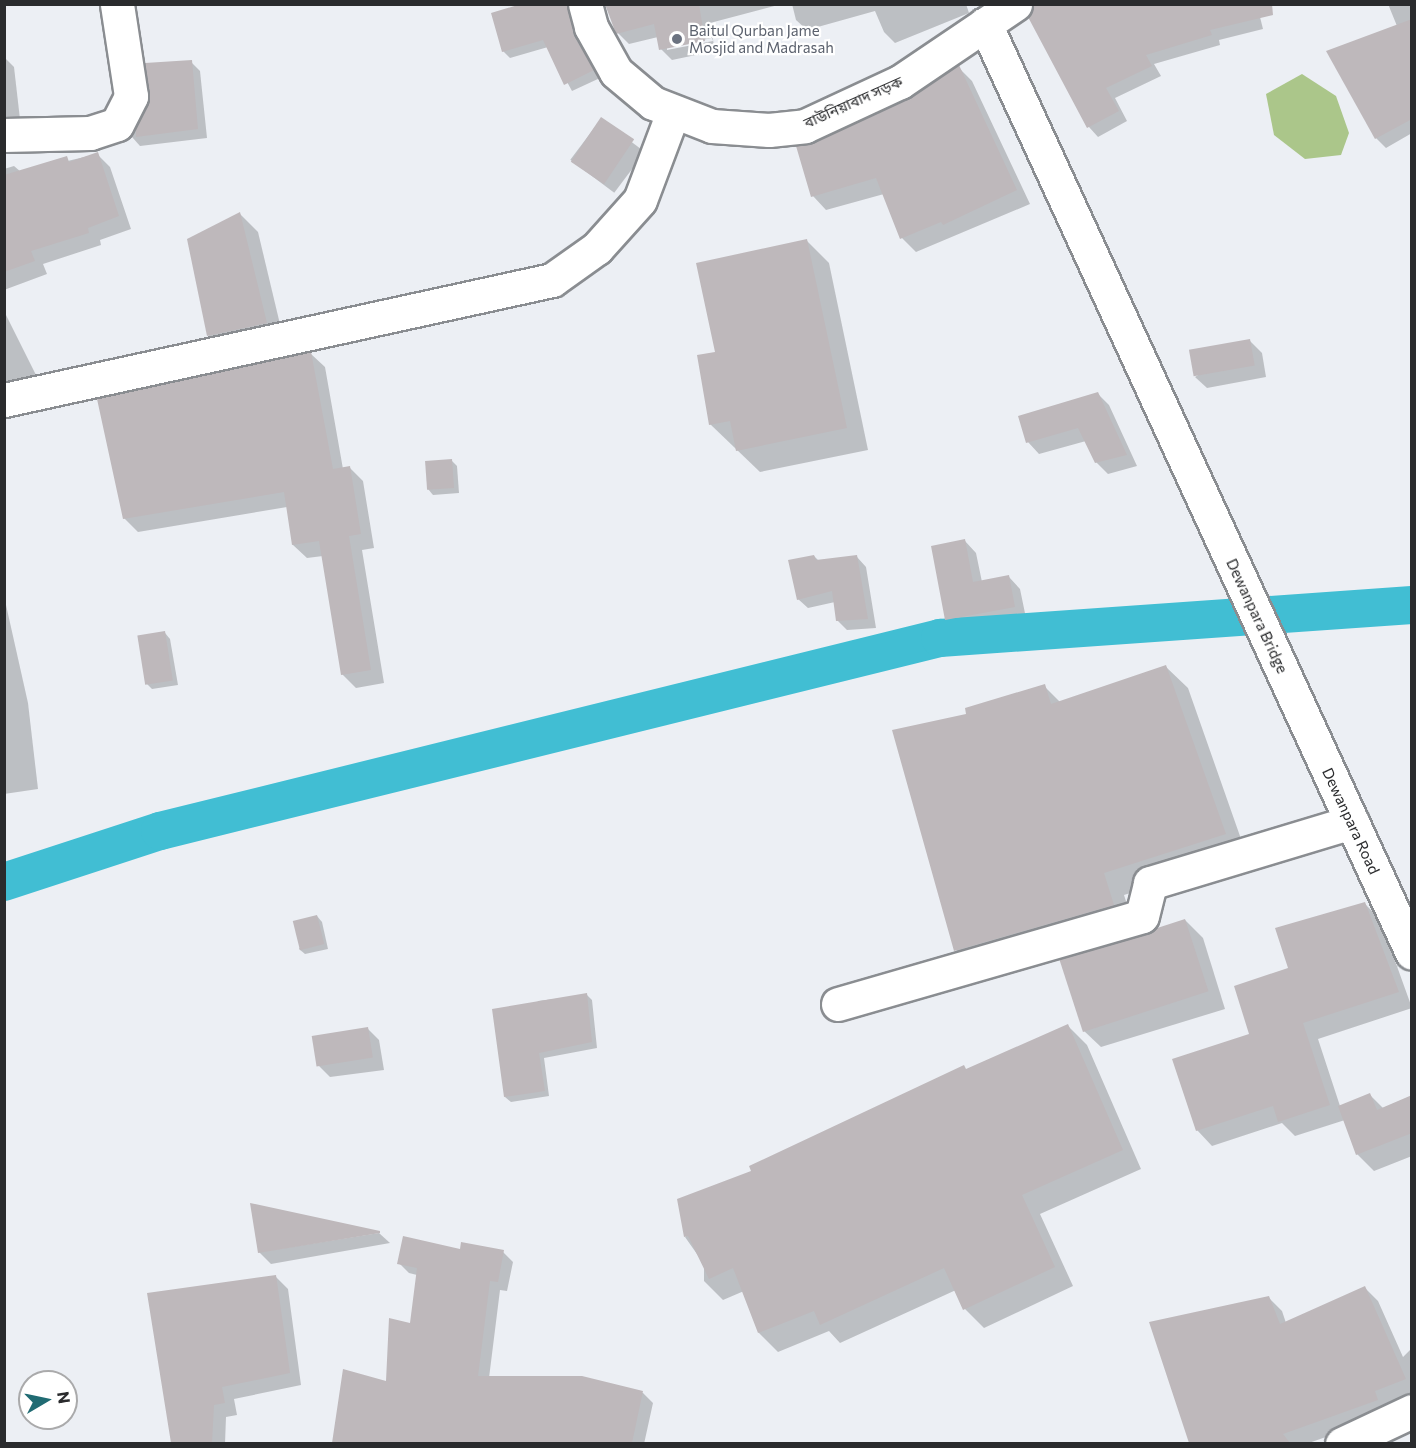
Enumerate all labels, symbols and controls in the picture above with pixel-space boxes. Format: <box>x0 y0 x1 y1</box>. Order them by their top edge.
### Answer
place label: Baitul Qurban Jame Mosjid and Madrasah <box>689 21 834 56</box>
marker: Baitul Qurban Jame Mosjid and Madrasah <box>670 32 684 46</box>
street label: বাউনিয়াবাদ সড়ক <box>801 72 905 132</box>
street label: Dewanpara Bridge <box>1223 556 1291 676</box>
street label: Dewanpara Road <box>1318 765 1384 877</box>
north arrow <box>18 1370 78 1430</box>
text: N <box>54 1390 75 1405</box>

